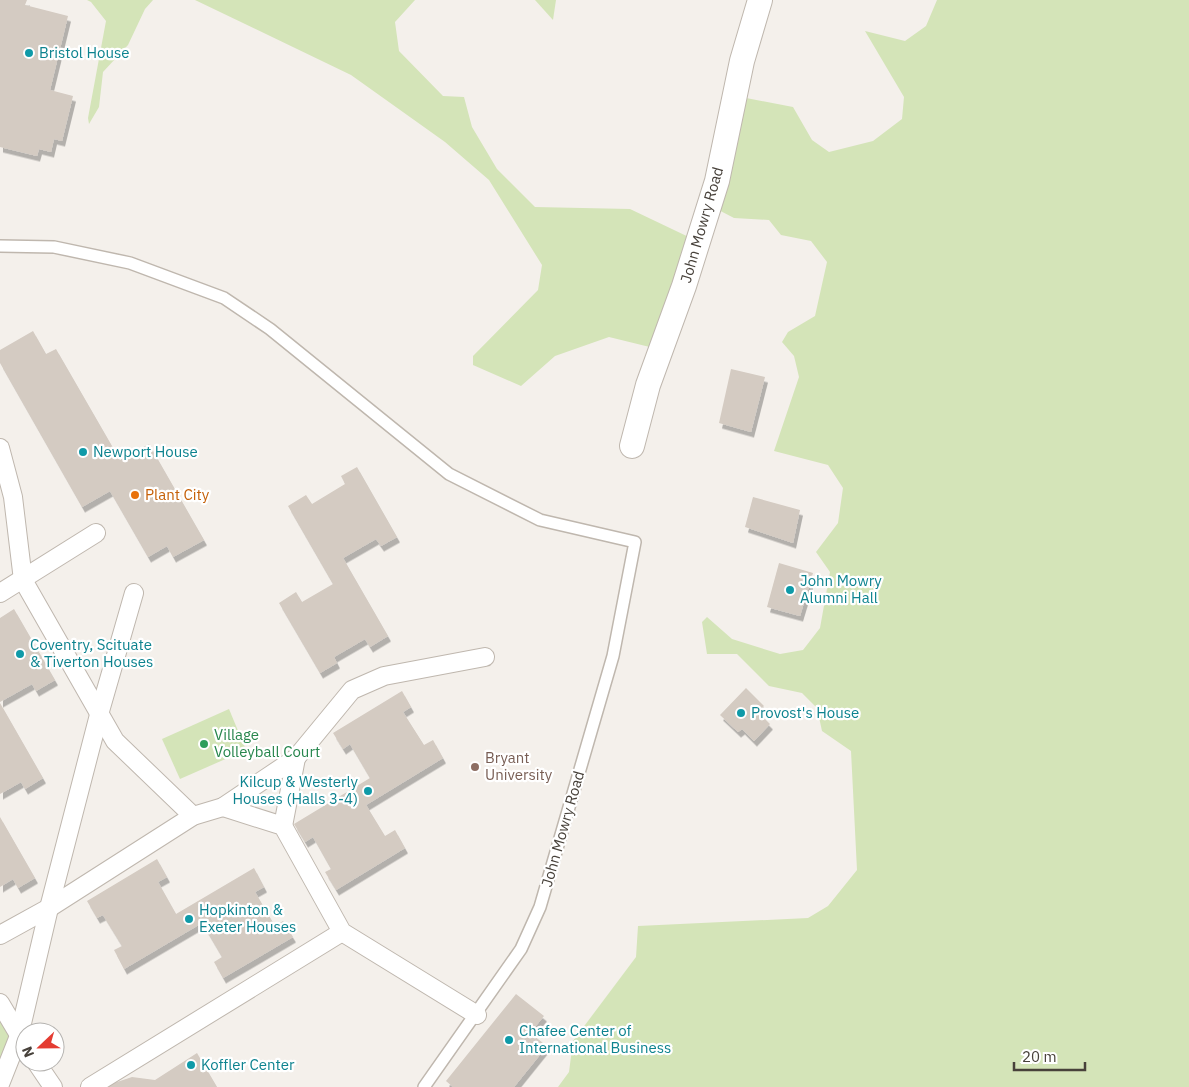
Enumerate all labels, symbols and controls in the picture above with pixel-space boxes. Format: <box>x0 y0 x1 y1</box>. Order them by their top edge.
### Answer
place label: Bristol House <box>39 43 130 62</box>
marker: Bristol House <box>23 47 35 59</box>
street label: John Mowry Road <box>676 165 727 285</box>
place label: Newport House <box>93 442 198 461</box>
marker: Newport House <box>77 446 89 458</box>
place label: Plant City <box>145 485 210 504</box>
marker: Plant City <box>129 489 141 501</box>
place label: John Mowry Alumni Hall <box>800 571 882 607</box>
marker: John Mowry Alumni Hall <box>784 584 796 596</box>
place label: Coventry, Scituate & Tiverton Houses <box>30 635 153 671</box>
marker: Coventry, Scituate & Tiverton Houses <box>14 648 26 660</box>
place label: Provost's House <box>751 703 859 722</box>
marker: Provost's House <box>735 707 747 719</box>
place label: Village Volleyball Court <box>214 725 320 761</box>
marker: Village Volleyball Court <box>198 738 210 750</box>
place label: Bryant University <box>485 748 553 784</box>
marker: Bryant University <box>469 761 481 773</box>
street label: John Mowry Road <box>537 769 588 889</box>
place label: Kilcup & Westerly Houses (Halls 3-4) <box>233 772 359 808</box>
marker: Kilcup & Westerly Houses (Halls 3-4) <box>362 785 374 797</box>
place label: Hopkinton & Exeter Houses <box>199 900 296 936</box>
marker: Hopkinton & Exeter Houses <box>183 913 195 925</box>
place label: Chafee Center of International Business <box>519 1021 671 1057</box>
north arrow <box>15 1022 65 1072</box>
marker: Chafee Center of International Business <box>503 1034 515 1046</box>
scale bar <box>1014 1040 1085 1072</box>
text: N <box>18 1044 38 1060</box>
text: 20 m <box>1022 1047 1057 1066</box>
place label: Koffler Center <box>201 1055 295 1074</box>
marker: Koffler Center <box>185 1059 197 1071</box>

